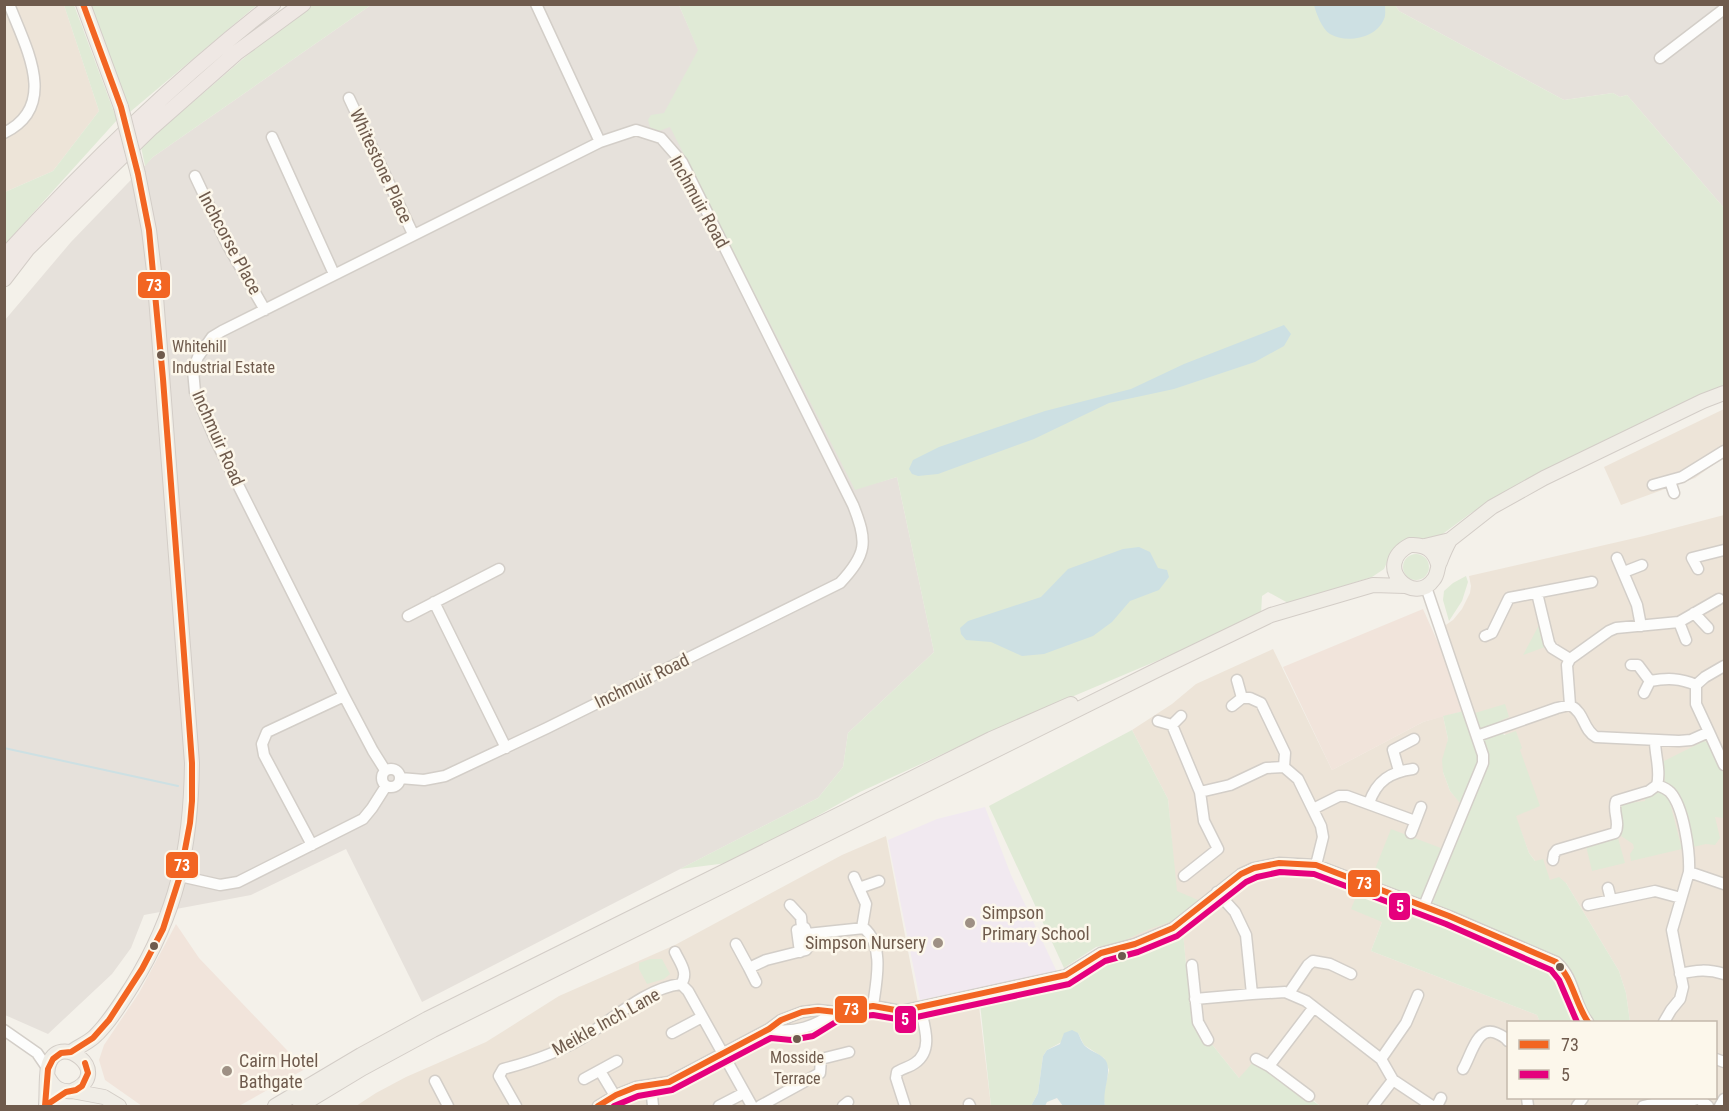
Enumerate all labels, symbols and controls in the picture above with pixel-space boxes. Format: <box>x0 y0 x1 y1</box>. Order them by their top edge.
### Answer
street label: Whitestone Place <box>346 105 417 226</box>
street label: Inchmuir Road <box>665 152 733 252</box>
street label: Inchcorse Place <box>195 188 266 298</box>
line badge: 73 <box>137 271 171 299</box>
text: 73 <box>146 276 162 295</box>
place label: Whitehill Industrial Estate <box>172 337 275 377</box>
marker: Whitehill Industrial Estate <box>155 349 167 361</box>
street label: Inchmuir Road <box>188 387 249 489</box>
street label: Inchmuir Road <box>591 649 692 712</box>
line badge: 73 <box>165 851 199 879</box>
text: 73 <box>174 856 190 875</box>
line badge: 73 <box>1347 869 1381 898</box>
text: 73 <box>1356 874 1372 893</box>
line badge: 5 <box>1388 892 1411 921</box>
text: 5 <box>1396 897 1404 916</box>
place label: Simpson Primary School <box>982 902 1090 944</box>
marker: Simpson Primary School <box>963 916 977 930</box>
place label: Simpson Nursery <box>805 932 926 953</box>
marker: Simpson Nursery <box>931 936 945 950</box>
unlabelled marker <box>148 940 160 952</box>
unlabelled marker <box>1116 950 1128 962</box>
unlabelled marker <box>1554 961 1566 973</box>
street label: Meikle Inch Lane <box>548 983 663 1060</box>
line badge: 73 <box>834 995 868 1024</box>
text: 73 <box>843 1000 859 1019</box>
line badge: 5 <box>894 1005 917 1034</box>
text: 5 <box>901 1010 909 1029</box>
legend <box>1507 1021 1717 1099</box>
marker: Mosside Terrace <box>791 1033 803 1045</box>
text: 73 <box>1561 1034 1579 1055</box>
place label: Mosside Terrace <box>770 1048 824 1088</box>
place label: Cairn Hotel Bathgate <box>239 1050 318 1092</box>
marker: Cairn Hotel Bathgate <box>220 1064 234 1078</box>
text: 5 <box>1561 1064 1570 1085</box>

